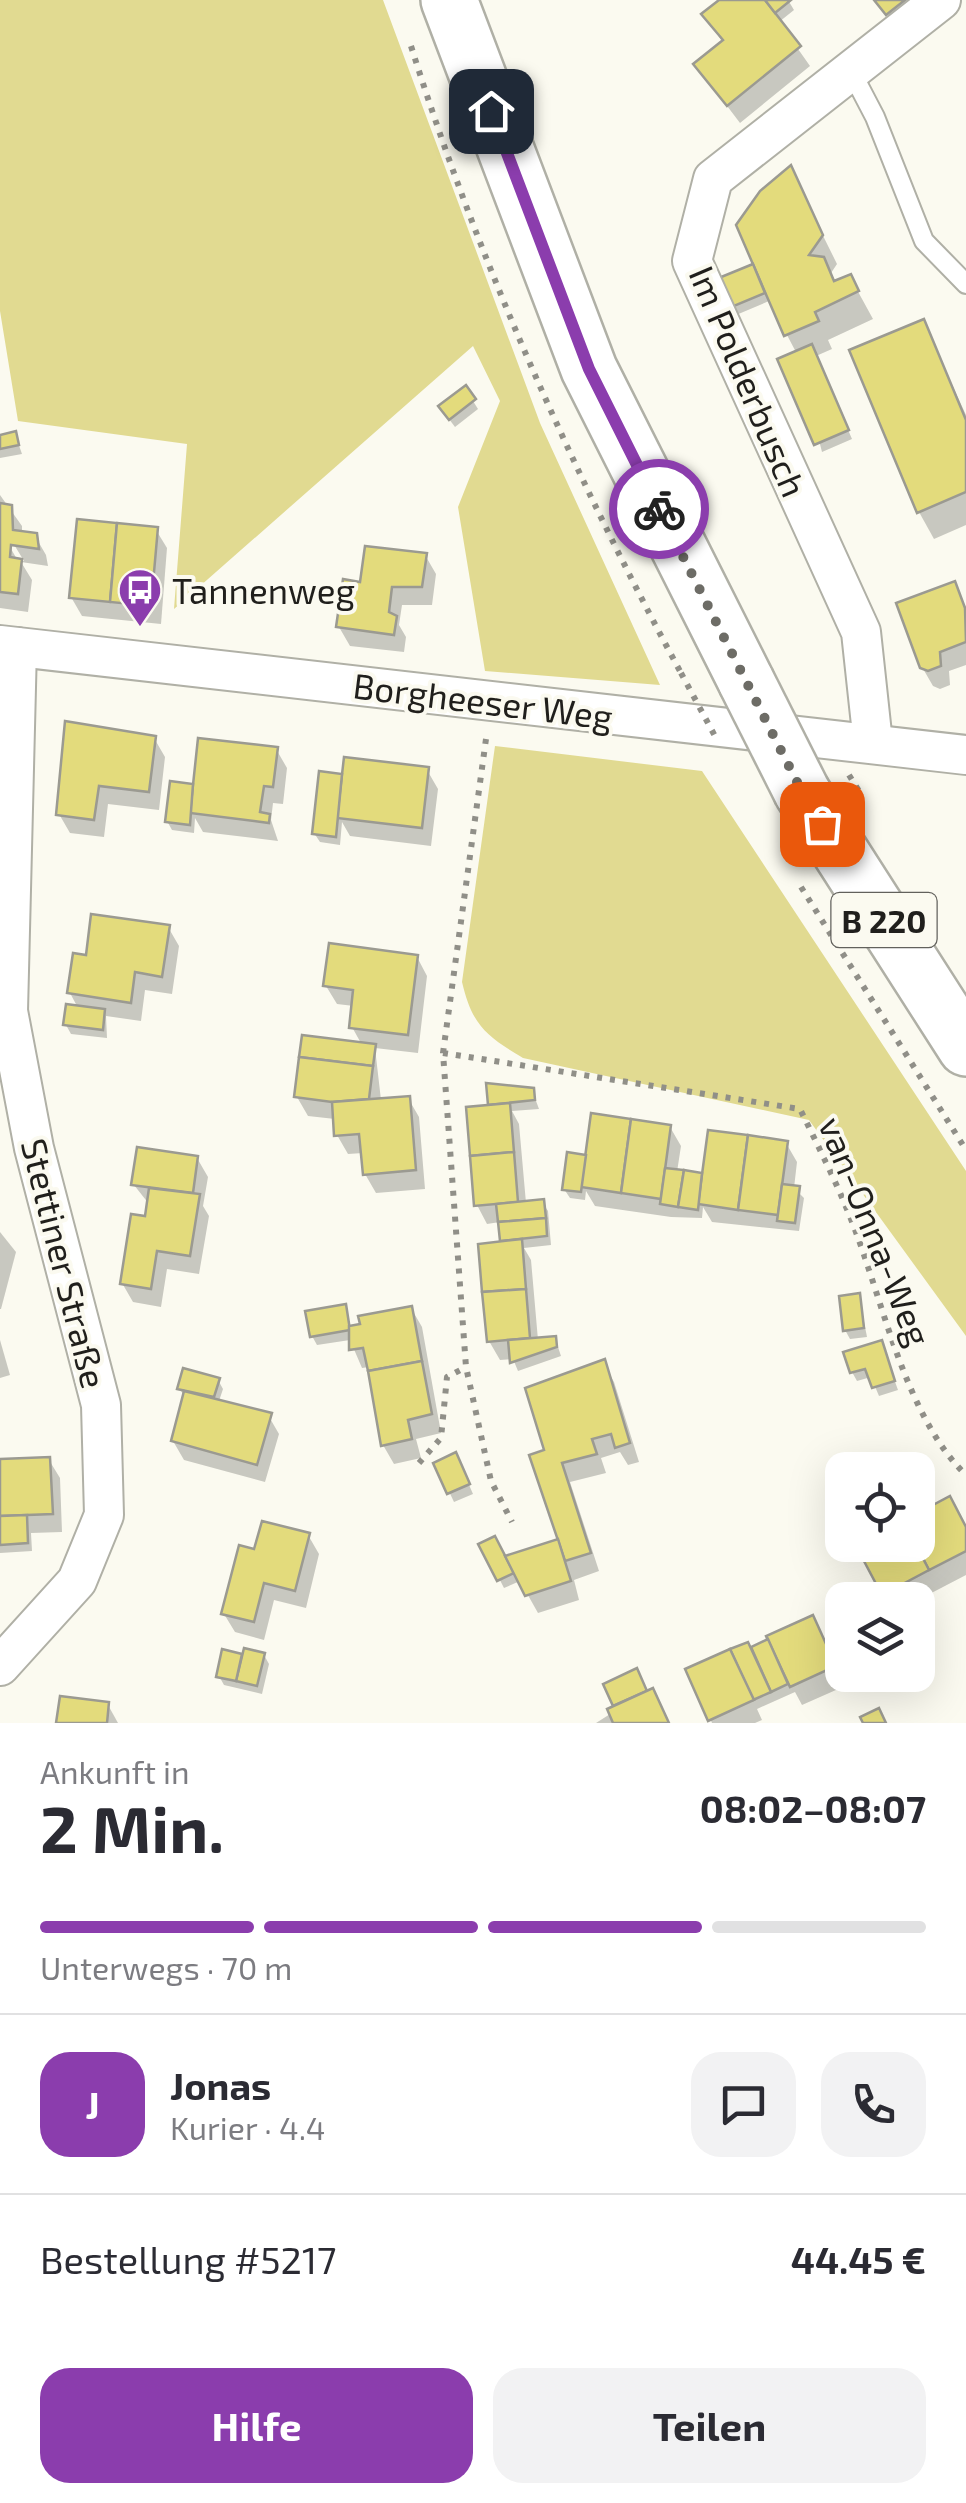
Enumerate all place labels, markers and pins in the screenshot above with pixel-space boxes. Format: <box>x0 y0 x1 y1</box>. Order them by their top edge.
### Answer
pin <box>449 69 534 154</box>
bus stop icon: Tannenweg <box>117 567 163 628</box>
place label: Tannenweg <box>172 569 355 611</box>
pin <box>780 782 865 867</box>

